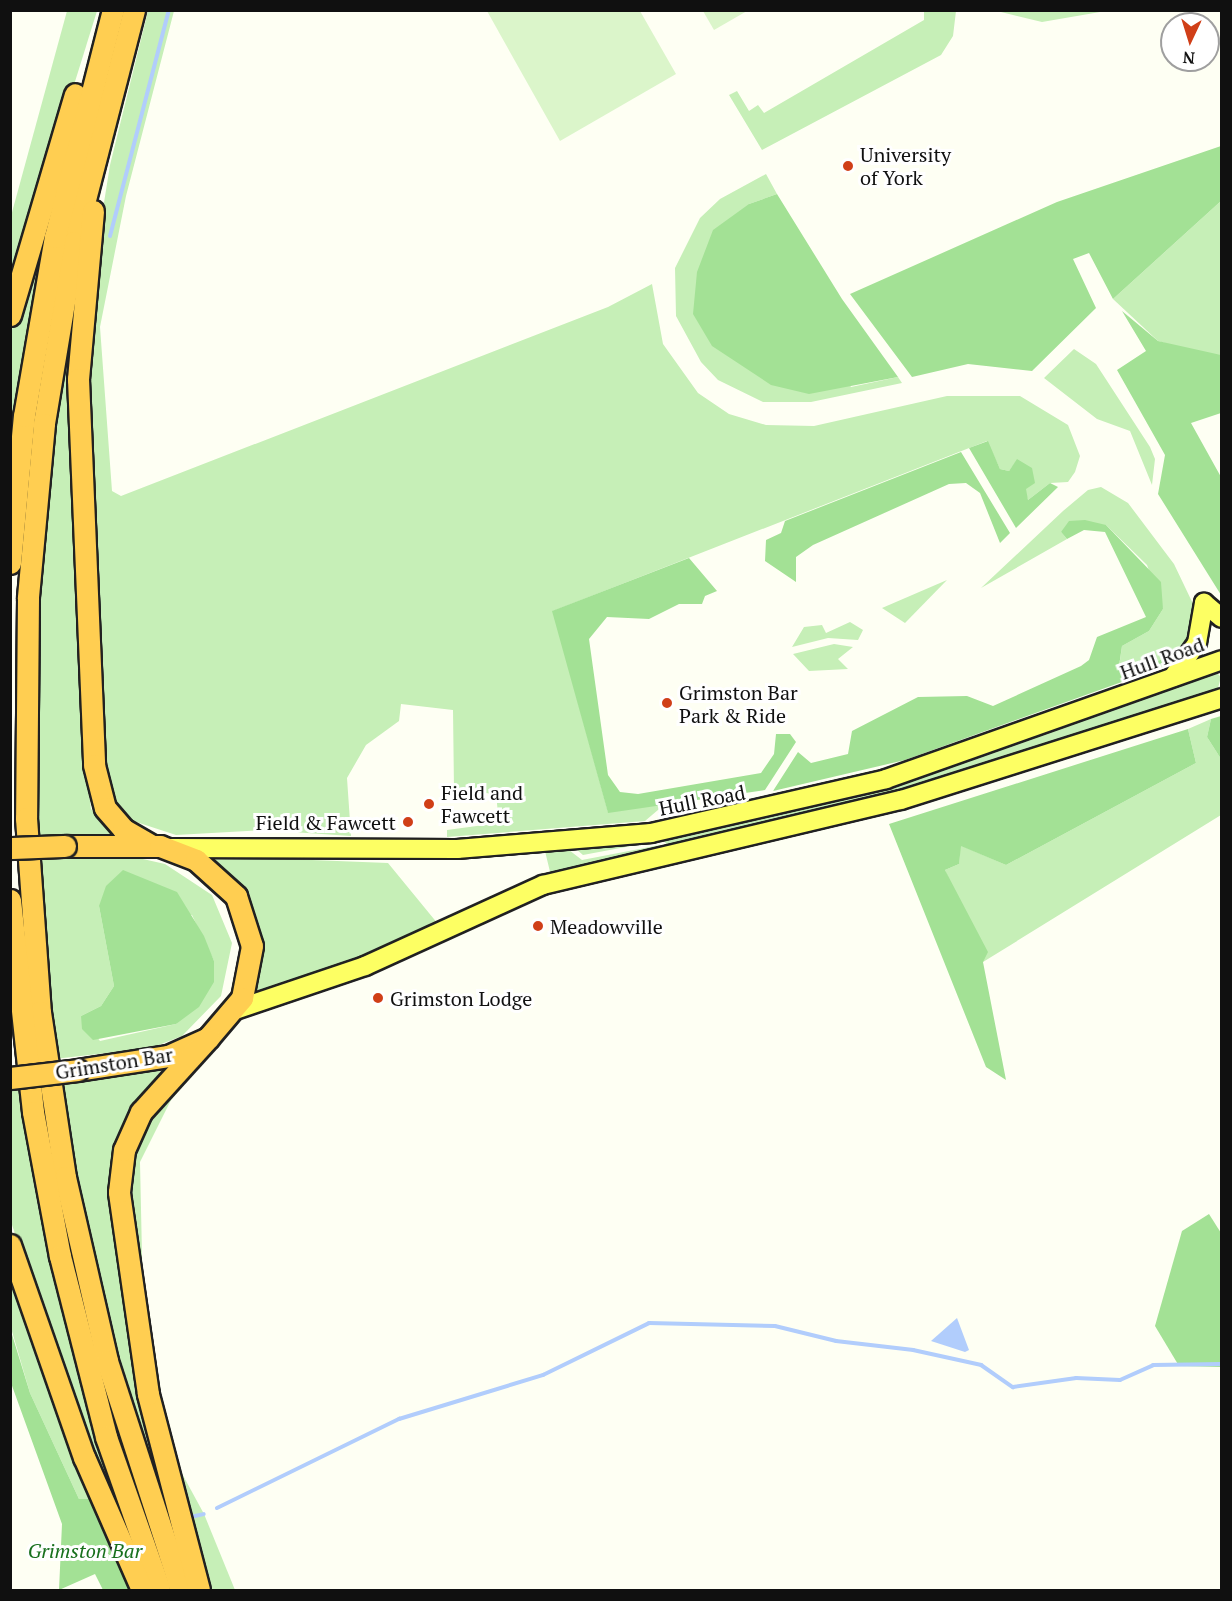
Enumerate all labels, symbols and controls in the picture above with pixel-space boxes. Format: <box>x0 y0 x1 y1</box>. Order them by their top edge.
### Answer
north arrow <box>1160 12 1220 72</box>
text: N <box>1182 47 1196 69</box>
place label: University of York <box>860 142 951 189</box>
marker: University of York <box>841 159 855 173</box>
street label: Hull Road <box>1117 632 1207 684</box>
place label: Grimston Bar Park & Ride <box>679 680 798 727</box>
marker: Grimston Bar Park & Ride <box>660 696 674 710</box>
place label: Field and Fawcett <box>441 780 523 827</box>
street label: Hull Road <box>657 780 747 820</box>
marker: Field and Fawcett <box>422 797 436 811</box>
place label: Field & Fawcett <box>256 810 396 834</box>
marker: Field & Fawcett <box>401 815 415 829</box>
place label: Meadowville <box>550 914 663 938</box>
marker: Meadowville <box>531 919 545 933</box>
place label: Grimston Lodge <box>390 986 532 1010</box>
marker: Grimston Lodge <box>371 991 385 1005</box>
street label: Grimston Bar <box>54 1042 174 1084</box>
park label: Grimston Bar <box>28 1538 142 1562</box>

